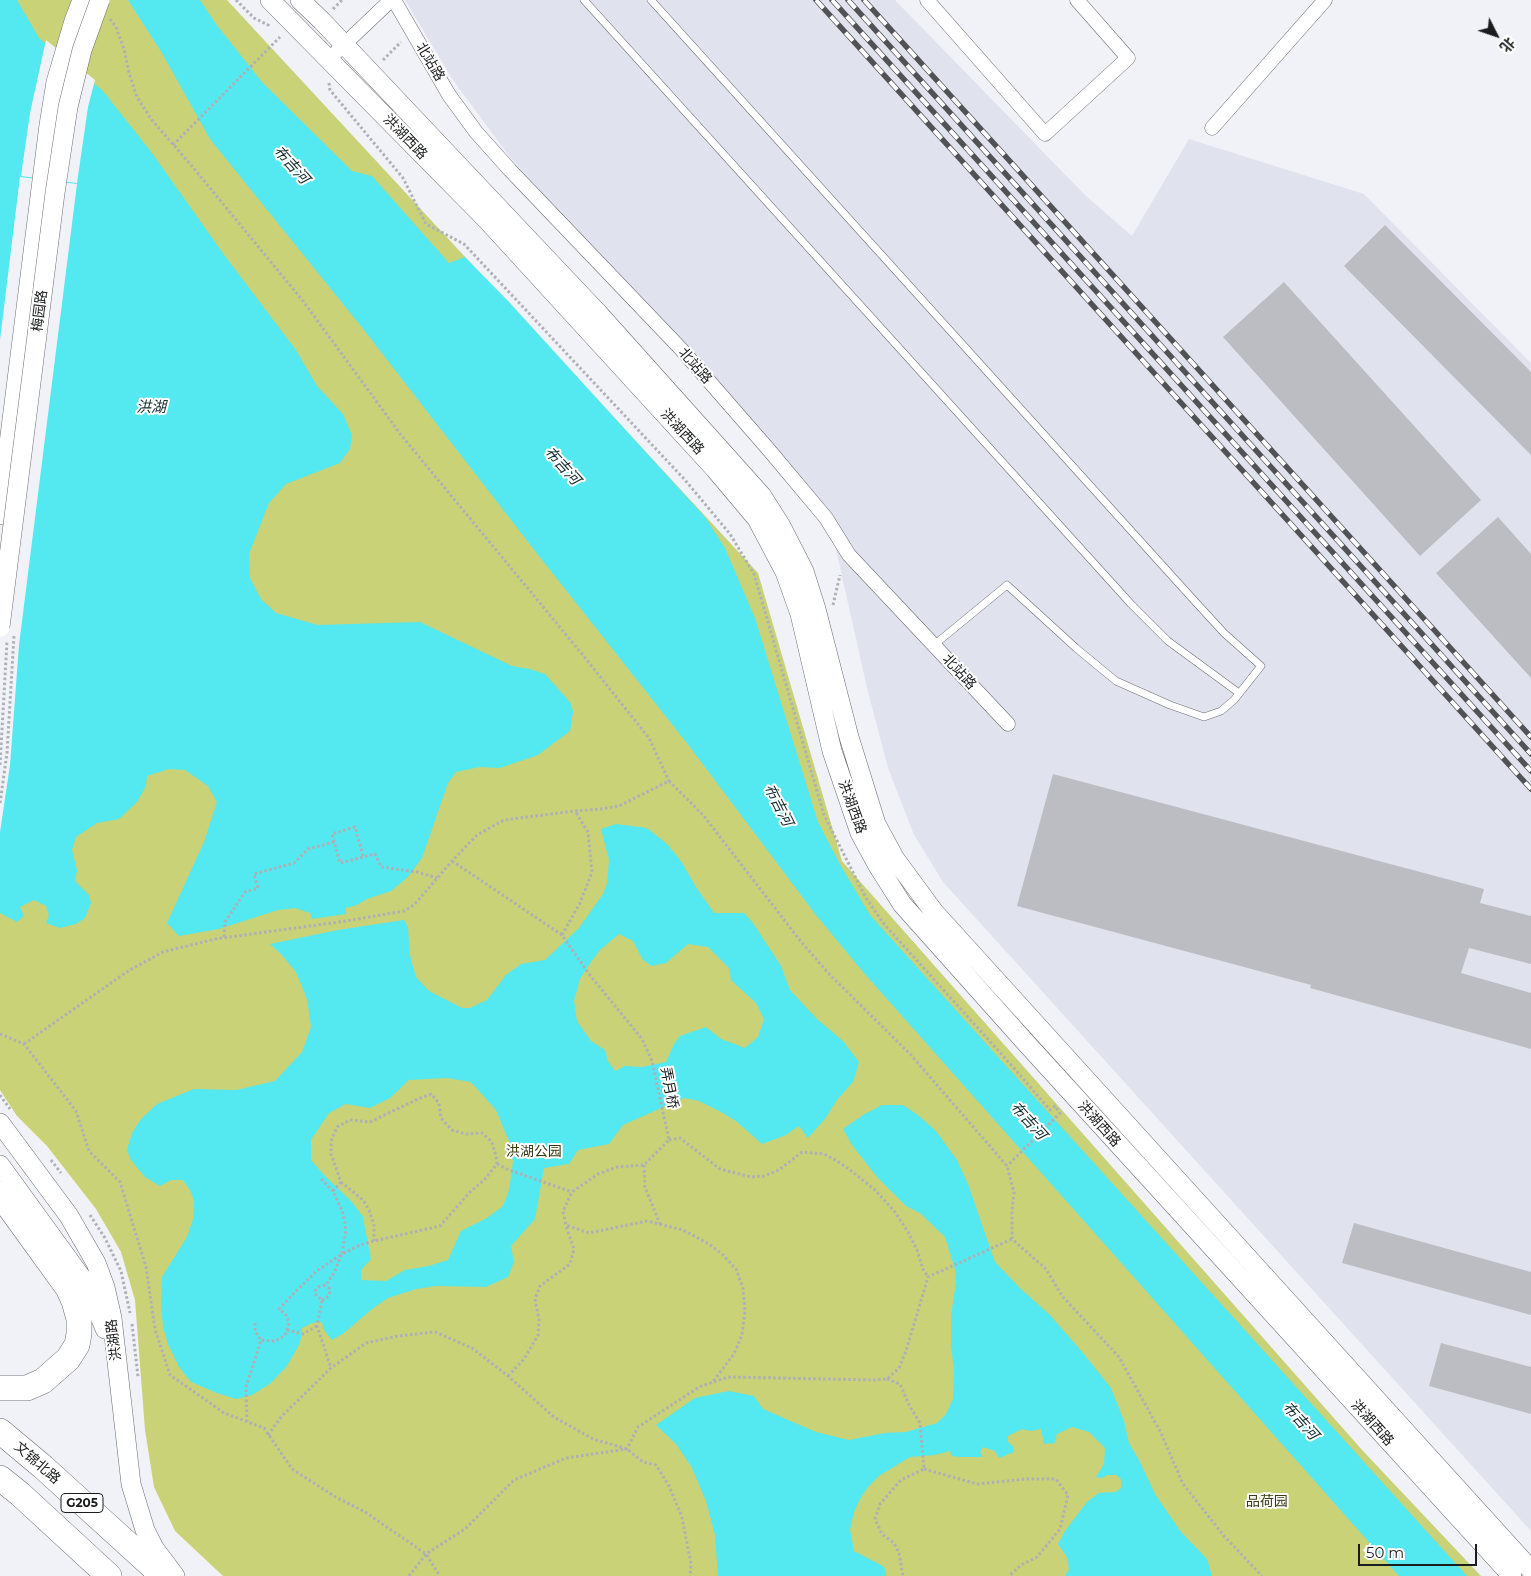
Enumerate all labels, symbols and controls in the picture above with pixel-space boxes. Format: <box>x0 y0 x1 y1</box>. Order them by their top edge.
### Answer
north arrow <box>1471 10 1521 60</box>
text: 北 <box>1496 34 1519 56</box>
street label: 北站路 <box>412 40 448 84</box>
street label: 洪湖西路 <box>380 111 430 163</box>
water label: 布吉河 <box>269 142 313 188</box>
street label: 梅园路 <box>29 289 51 333</box>
street label: 北站路 <box>675 345 715 387</box>
water label: 洪湖 <box>136 399 166 417</box>
street label: 洪湖西路 <box>657 406 707 458</box>
water label: 布吉河 <box>540 443 584 489</box>
street label: 北站路 <box>939 651 979 693</box>
street label: 洪湖西路 <box>835 778 869 836</box>
water label: 布吉河 <box>760 781 796 829</box>
street label: 弄月桥 <box>657 1066 681 1110</box>
water label: 布吉河 <box>1006 1098 1050 1144</box>
street label: 洪湖西路 <box>1074 1098 1124 1150</box>
park label: 洪湖公园 <box>506 1144 562 1160</box>
street label: 洪湖路 <box>103 1318 125 1362</box>
street label: 洪湖西路 <box>1347 1397 1397 1449</box>
water label: 布吉河 <box>1278 1398 1322 1444</box>
street label: 文锦北路 <box>10 1438 64 1488</box>
road number: G205 <box>61 1494 103 1512</box>
park label: 品荷园 <box>1246 1494 1288 1510</box>
scale bar <box>1361 1534 1480 1566</box>
text: 50 m <box>1366 1543 1404 1562</box>

